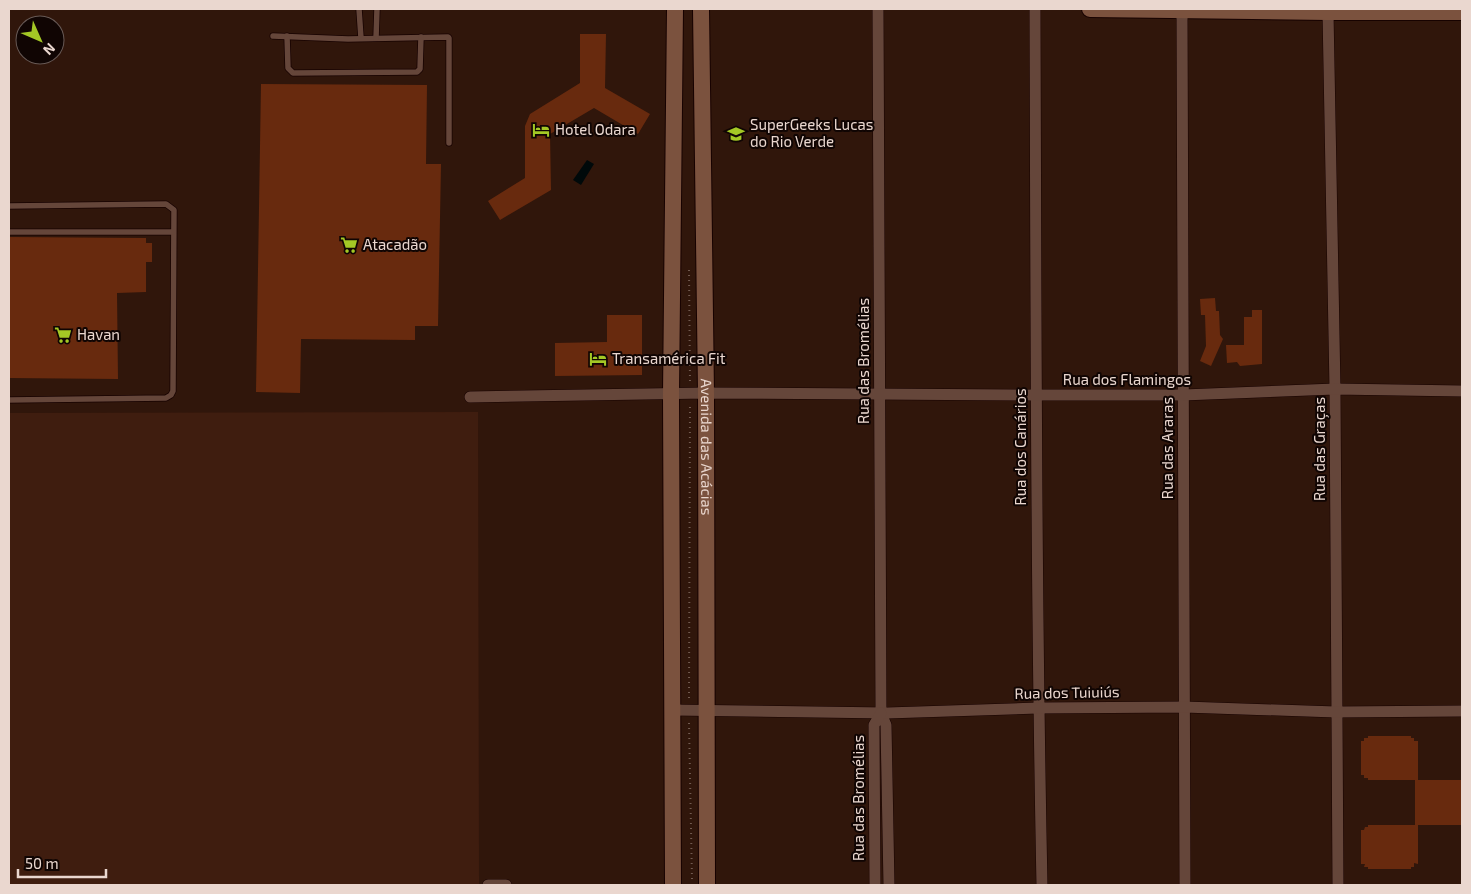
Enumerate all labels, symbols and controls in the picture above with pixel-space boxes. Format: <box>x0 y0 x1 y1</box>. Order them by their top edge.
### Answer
north arrow <box>15 15 65 65</box>
text: N <box>40 40 59 59</box>
place label: SuperGeeks Lucas do Rio Verde <box>750 115 873 150</box>
hotel icon: Hotel Odara <box>531 120 551 140</box>
place label: Hotel Odara <box>555 120 636 138</box>
school or university icon: SuperGeeks Lucas do Rio Verde <box>726 124 746 144</box>
supermarket icon: Atacadão <box>339 235 359 255</box>
place label: Atacadão <box>363 235 427 253</box>
street label: Rua das Bromélias <box>854 298 872 424</box>
supermarket icon: Havan <box>53 325 73 345</box>
place label: Havan <box>77 325 120 343</box>
hotel icon: Transamérica Fit <box>588 349 608 369</box>
place label: Transamérica Fit <box>612 349 726 367</box>
street label: Rua dos Flamingos <box>1063 370 1191 388</box>
street label: Avenida das Acácias <box>698 378 716 515</box>
street label: Rua dos Canários <box>1011 388 1029 506</box>
street label: Rua das Araras <box>1158 397 1176 499</box>
street label: Rua das Graças <box>1310 397 1329 501</box>
street label: Rua dos Tuiuiús <box>1014 682 1120 702</box>
street label: Rua das Bromélias <box>849 735 867 861</box>
scale bar <box>18 846 105 878</box>
text: 50 m <box>25 854 59 872</box>

